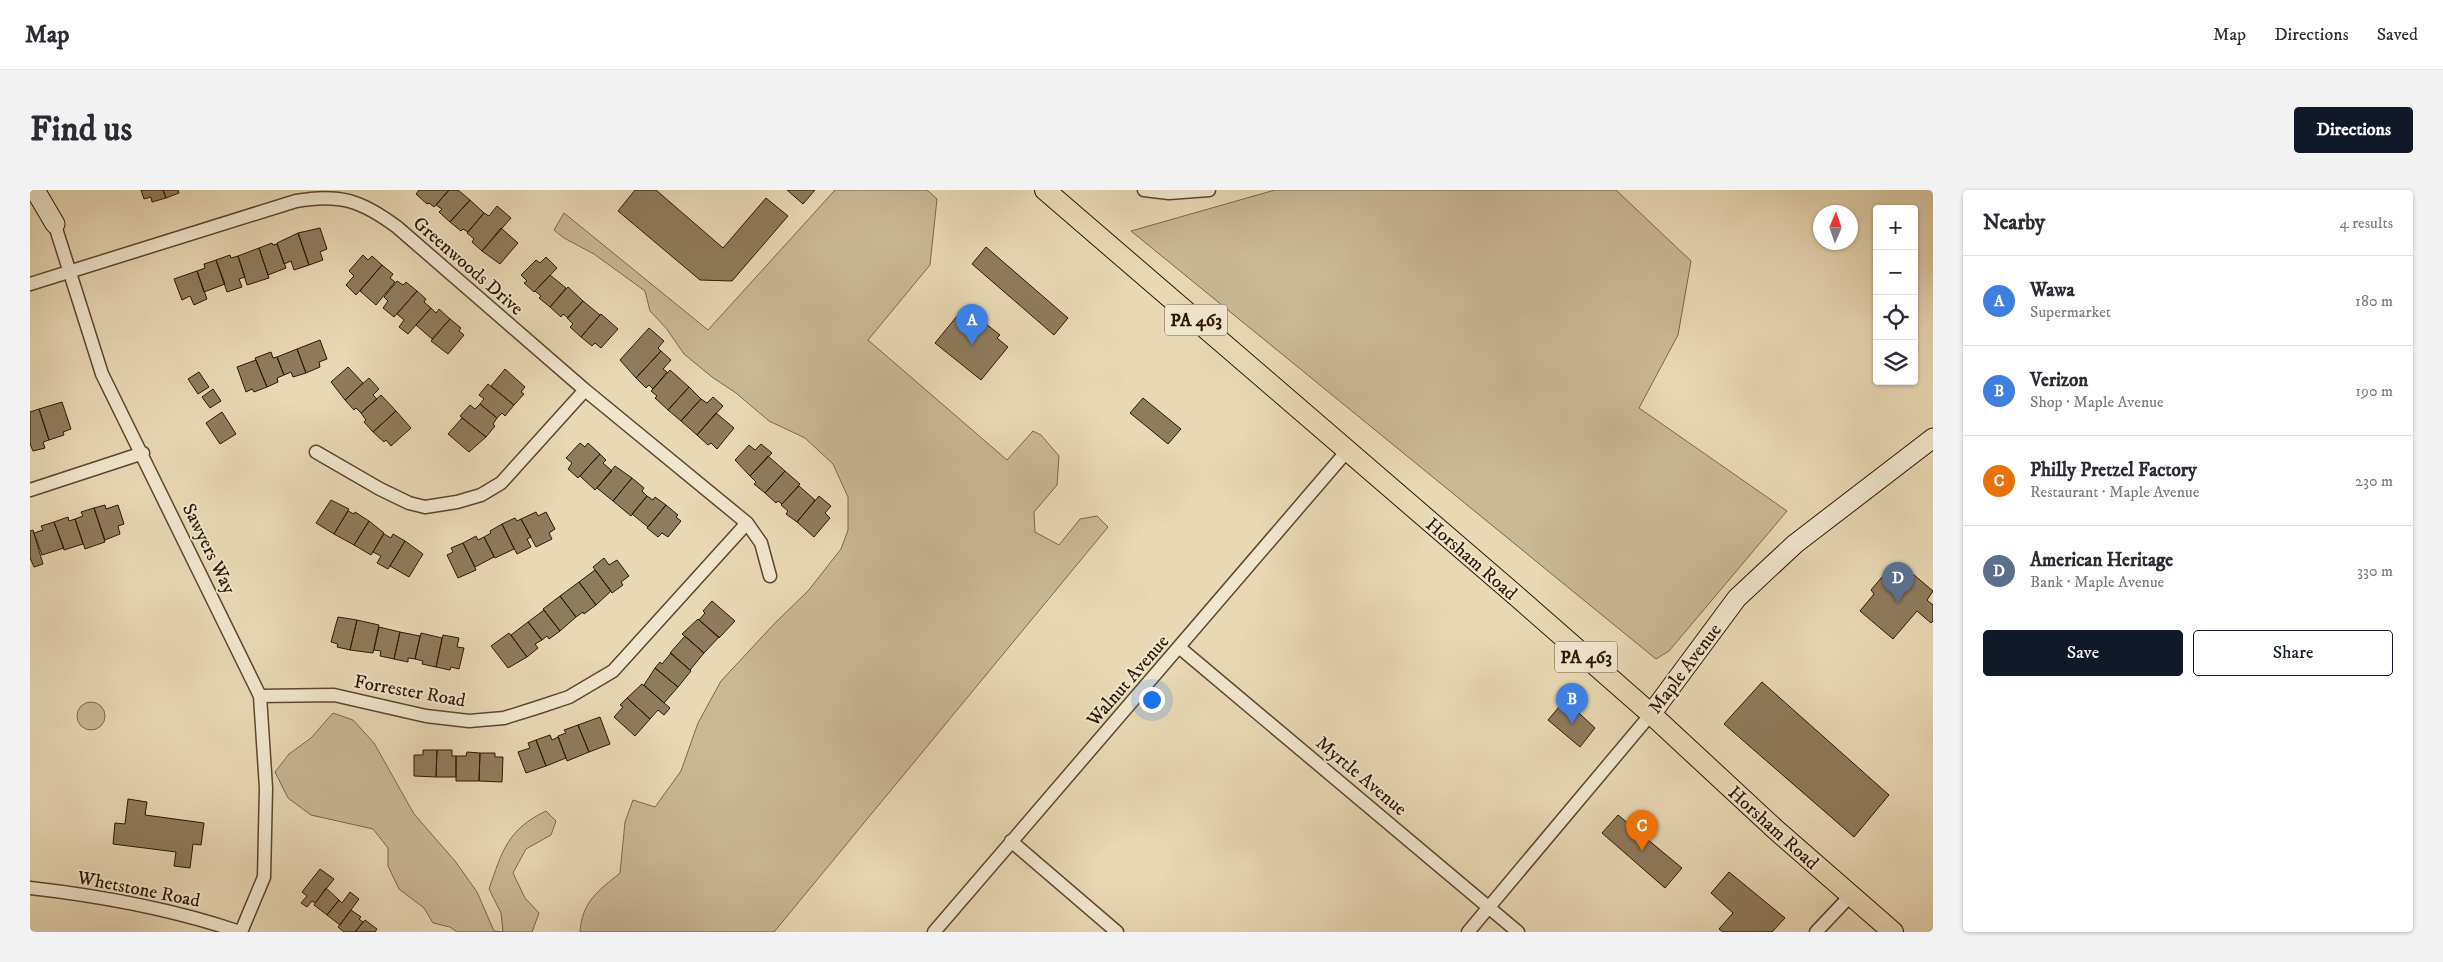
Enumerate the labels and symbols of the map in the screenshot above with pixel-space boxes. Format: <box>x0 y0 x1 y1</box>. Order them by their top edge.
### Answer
north arrow <box>1813 205 1858 250</box>
street label: Greenwoods Drive <box>408 212 528 320</box>
pin: A <box>956 304 988 345</box>
road number: PA 463 <box>1165 304 1227 336</box>
street label: Sawyers Way <box>177 500 241 598</box>
street label: Horsham Road <box>1420 513 1522 606</box>
pin: D <box>1882 562 1914 603</box>
street label: Maple Avenue <box>1644 619 1727 719</box>
street label: Walnut Avenue <box>1081 630 1174 732</box>
road number: PA 463 <box>1555 642 1617 672</box>
street label: Forrester Road <box>352 670 468 713</box>
pin: B <box>1556 683 1588 724</box>
your location <box>1139 687 1165 713</box>
street label: Myrtle Avenue <box>1311 732 1411 821</box>
street label: Horsham Road <box>1723 781 1823 875</box>
pin: C <box>1626 810 1658 851</box>
street label: Whetstone Road <box>74 866 203 913</box>

